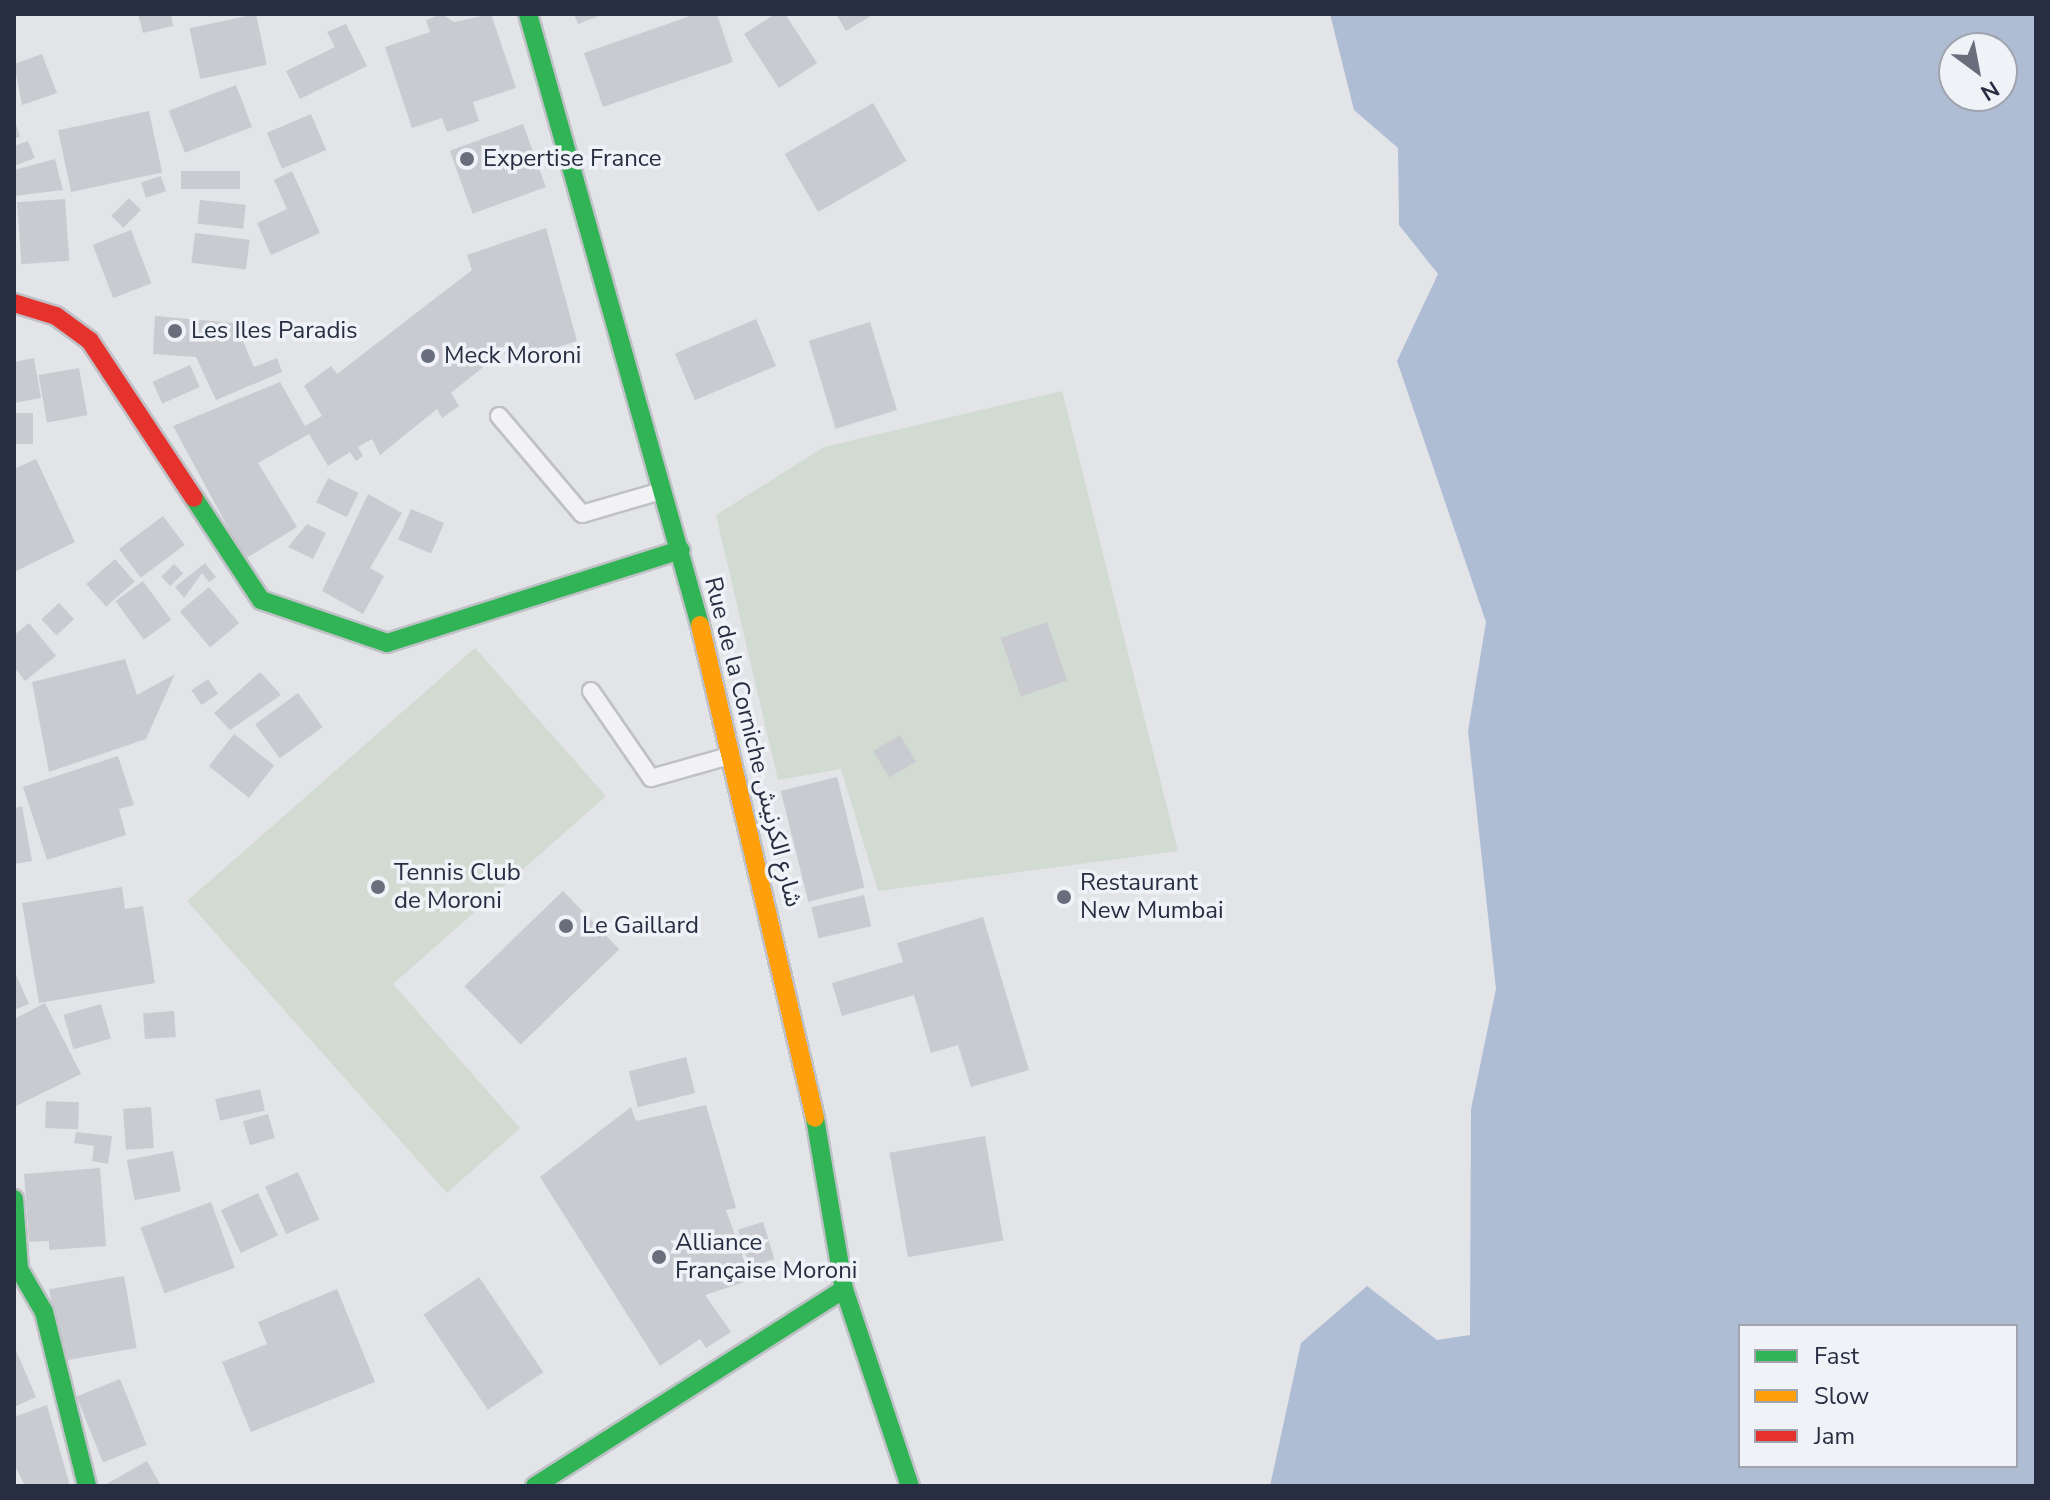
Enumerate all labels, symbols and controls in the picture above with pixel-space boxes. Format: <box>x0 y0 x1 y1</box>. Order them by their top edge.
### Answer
north arrow <box>1938 32 2018 112</box>
text: N <box>1975 74 2005 108</box>
place label: Expertise France <box>483 145 661 173</box>
marker: Expertise France <box>458 150 476 168</box>
place label: Les Iles Paradis <box>191 317 358 345</box>
marker: Les Iles Paradis <box>166 322 184 340</box>
place label: Meck Moroni <box>444 342 581 370</box>
marker: Meck Moroni <box>419 347 437 365</box>
street label: Rue de la Corniche شارع الكرنيش <box>698 574 808 910</box>
place label: Tennis Club de Moroni <box>394 859 521 915</box>
place label: Restaurant New Mumbai <box>1080 869 1224 925</box>
marker: Tennis Club de Moroni <box>369 878 387 896</box>
marker: Restaurant New Mumbai <box>1055 888 1073 906</box>
place label: Le Gaillard <box>582 912 699 940</box>
marker: Le Gaillard <box>557 917 575 935</box>
place label: Alliance Française Moroni <box>675 1229 857 1285</box>
marker: Alliance Française Moroni <box>650 1248 668 1266</box>
legend <box>1738 1324 2018 1468</box>
text: Fast <box>1814 1340 1859 1372</box>
text: Slow <box>1814 1380 1869 1412</box>
text: Jam <box>1814 1420 1855 1452</box>

